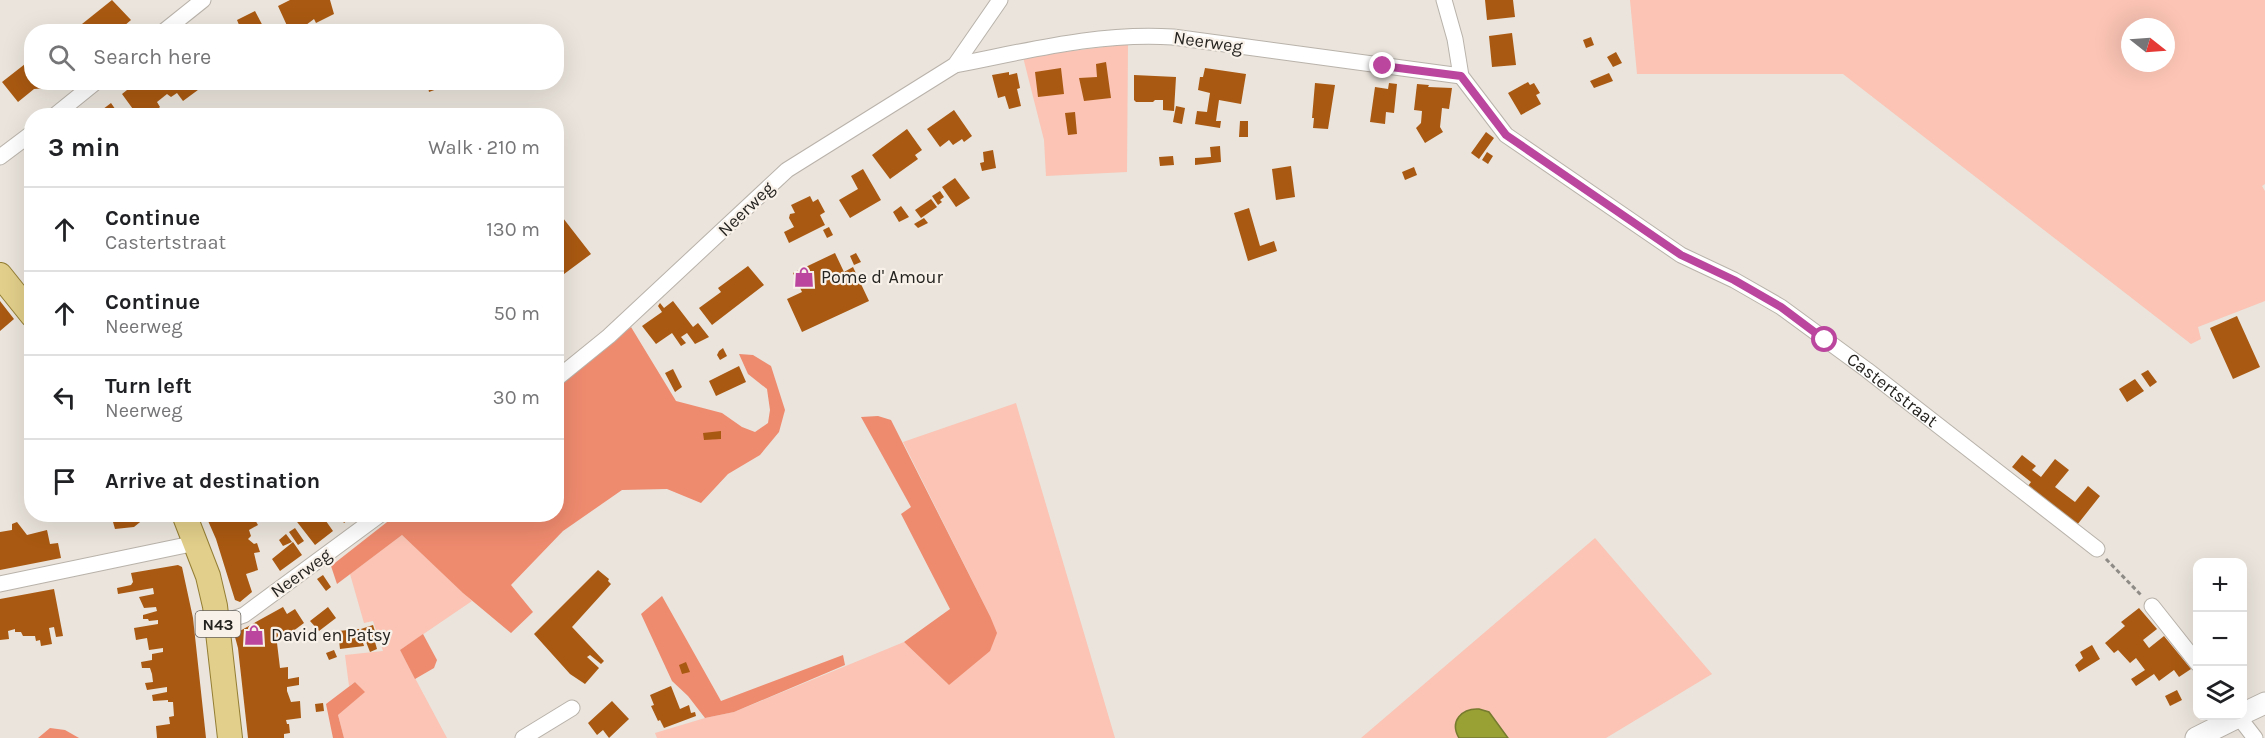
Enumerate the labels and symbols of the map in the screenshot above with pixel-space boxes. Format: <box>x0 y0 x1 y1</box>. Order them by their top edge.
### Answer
north arrow <box>2121 18 2175 72</box>
street label: Neerweg <box>1172 26 1244 58</box>
route end <box>1369 52 1395 78</box>
street label: Neerweg <box>713 177 779 241</box>
shop icon: Pome d' Amour <box>792 265 816 289</box>
place label: Pome d' Amour <box>821 266 943 288</box>
route start <box>1811 326 1837 352</box>
street label: Castertstraat <box>1842 348 1942 432</box>
street label: Neerweg <box>266 544 336 602</box>
road number: N43 <box>196 611 240 637</box>
shop icon: David en Patsy <box>242 623 266 647</box>
place label: David en Patsy <box>271 624 391 646</box>

